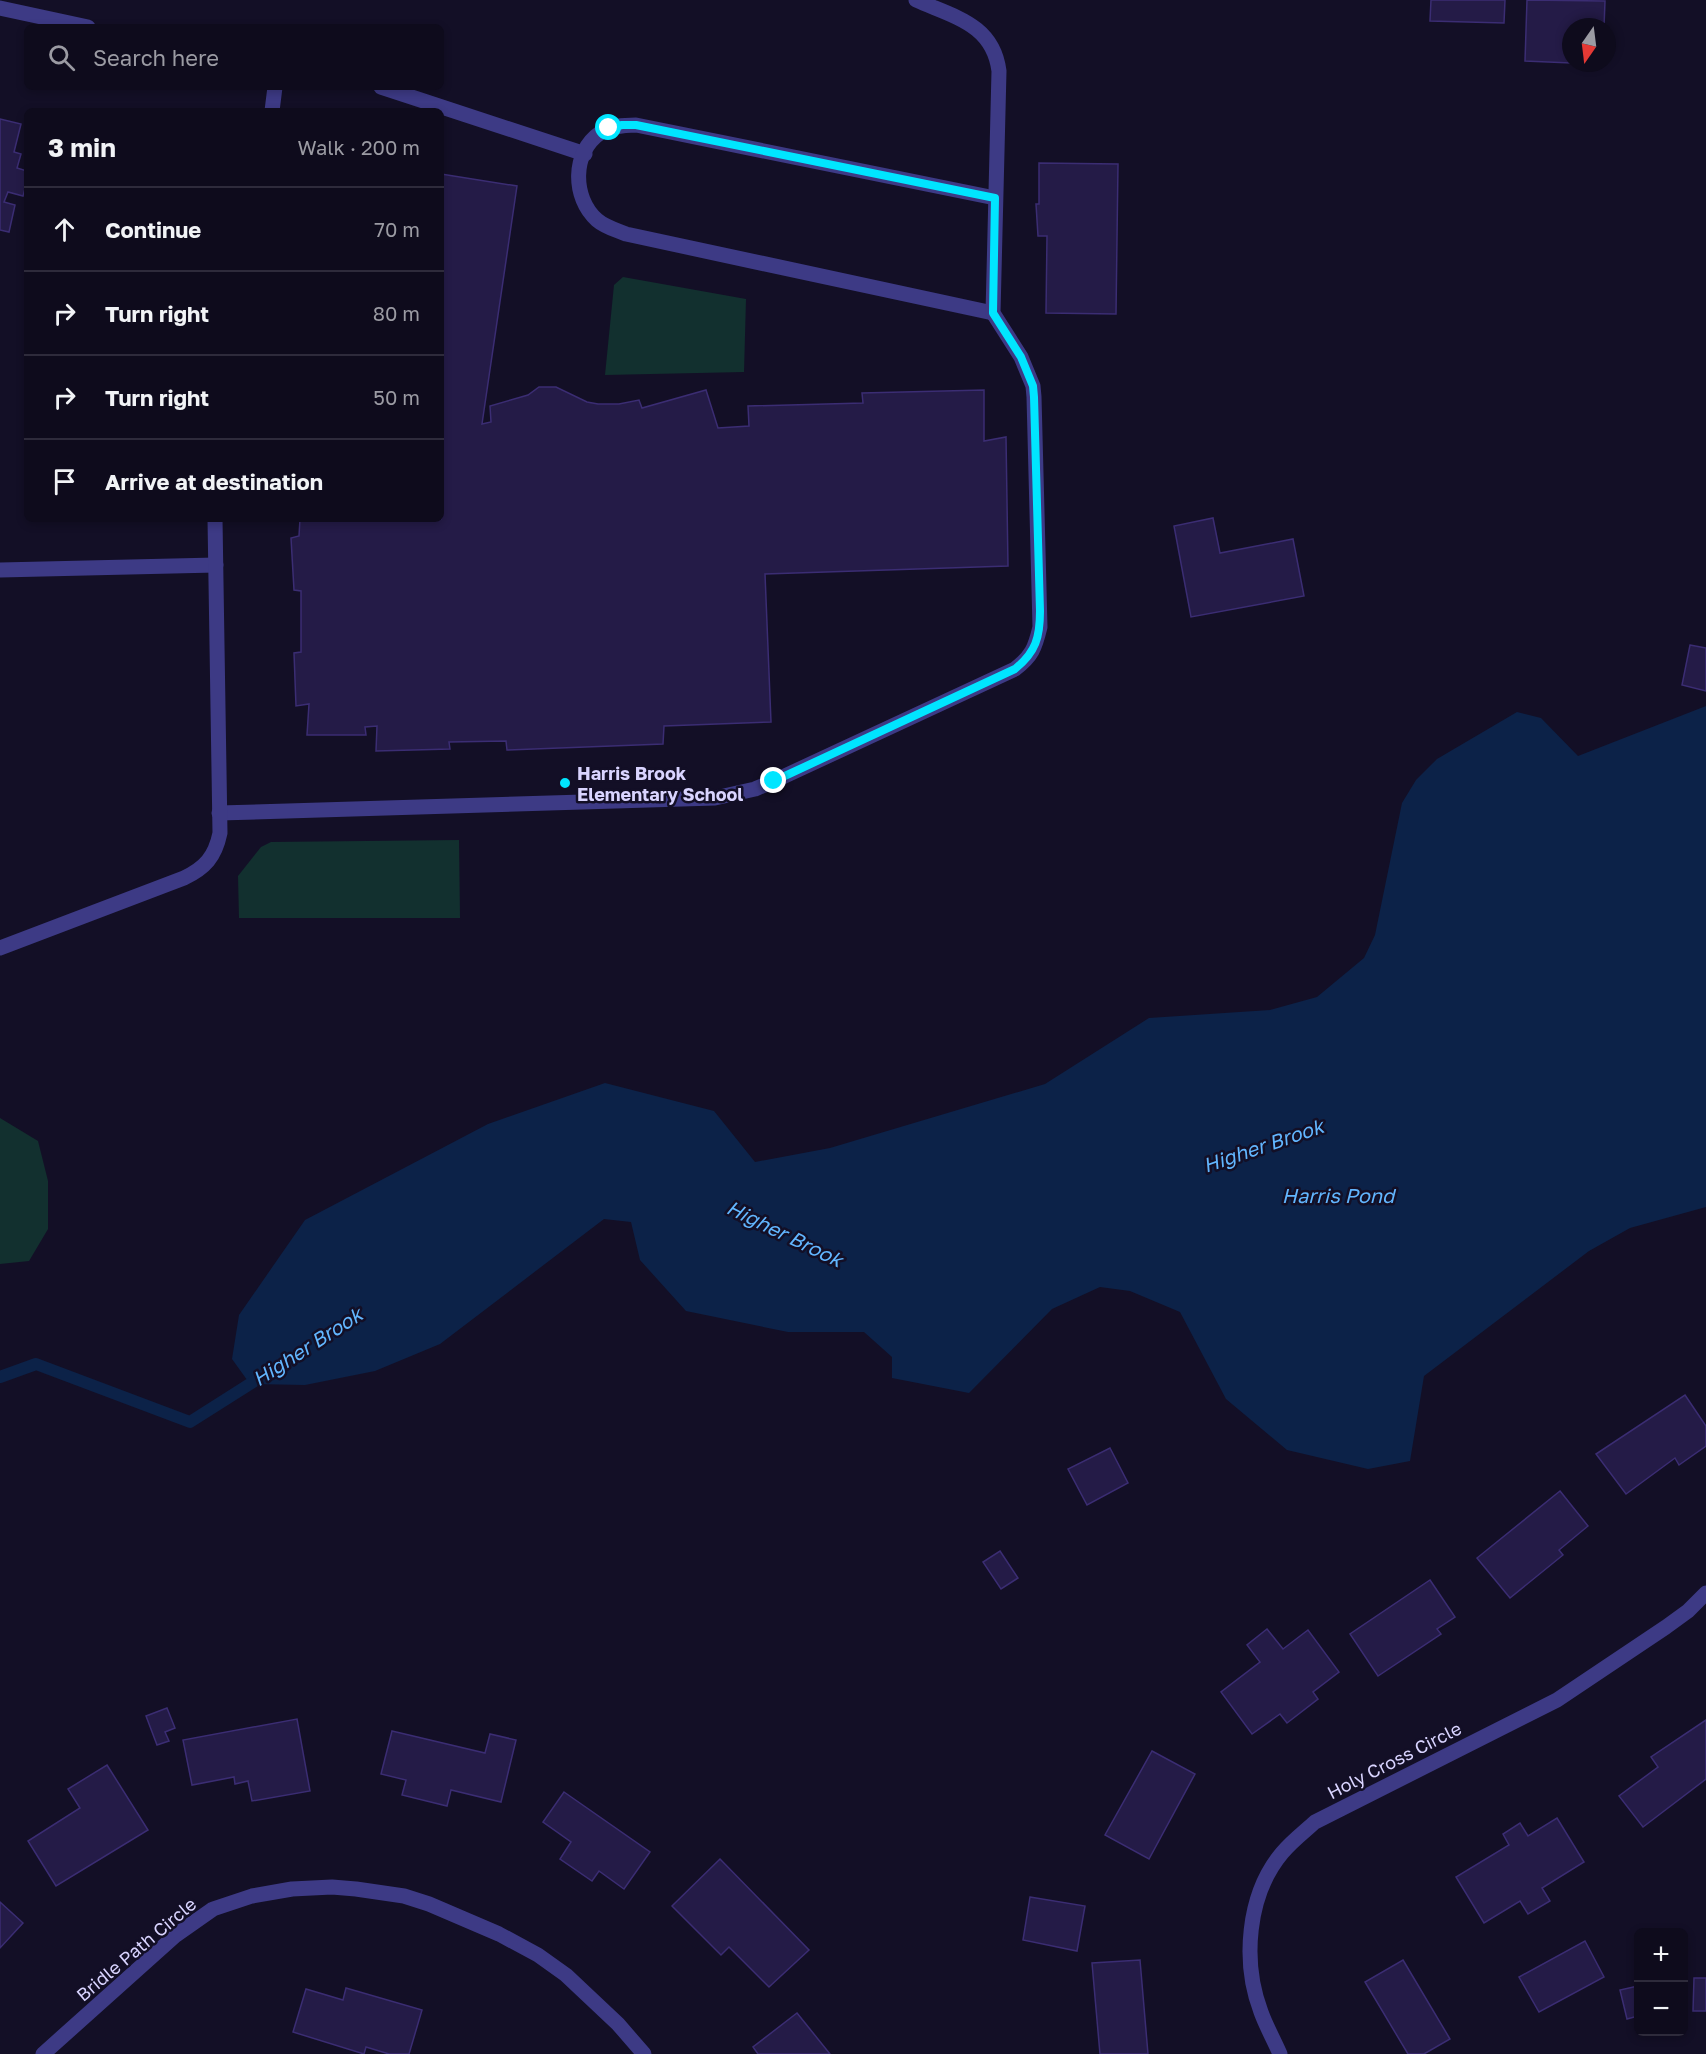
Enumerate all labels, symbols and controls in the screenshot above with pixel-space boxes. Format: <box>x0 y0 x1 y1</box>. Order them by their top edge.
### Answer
north arrow <box>1562 18 1616 72</box>
search box <box>24 24 444 90</box>
icon: search <box>45 41 78 74</box>
text: Search here <box>93 44 219 71</box>
route start <box>595 114 621 140</box>
text: 3 min <box>48 132 116 163</box>
text: Walk · 200 m <box>298 135 420 159</box>
icon: ahead <box>48 213 81 246</box>
text: Continue <box>105 216 201 243</box>
text: 70 m <box>374 217 420 241</box>
icon: right <box>48 297 81 330</box>
text: Turn right <box>105 300 209 327</box>
text: 80 m <box>373 301 420 325</box>
icon: right <box>48 381 81 414</box>
text: Turn right <box>105 384 209 411</box>
text: 50 m <box>373 385 420 409</box>
icon: arrive <box>48 465 81 498</box>
text: Arrive at destination <box>105 468 323 495</box>
place label: Harris Brook Elementary School <box>577 762 743 805</box>
route end <box>760 767 786 793</box>
marker: Harris Brook Elementary School <box>558 776 572 790</box>
water label: Higher Brook <box>1200 1112 1329 1178</box>
water label: Harris Pond <box>1282 1183 1397 1207</box>
water label: Higher Brook <box>723 1195 849 1273</box>
water label: Higher Brook <box>248 1300 369 1391</box>
street label: Holy Cross Circle <box>1323 1717 1465 1803</box>
street label: Bridle Path Circle <box>72 1892 200 2006</box>
map controls <box>1634 1928 1688 2036</box>
button: + <box>1634 1928 1688 1982</box>
button: − <box>1634 1982 1688 2036</box>

